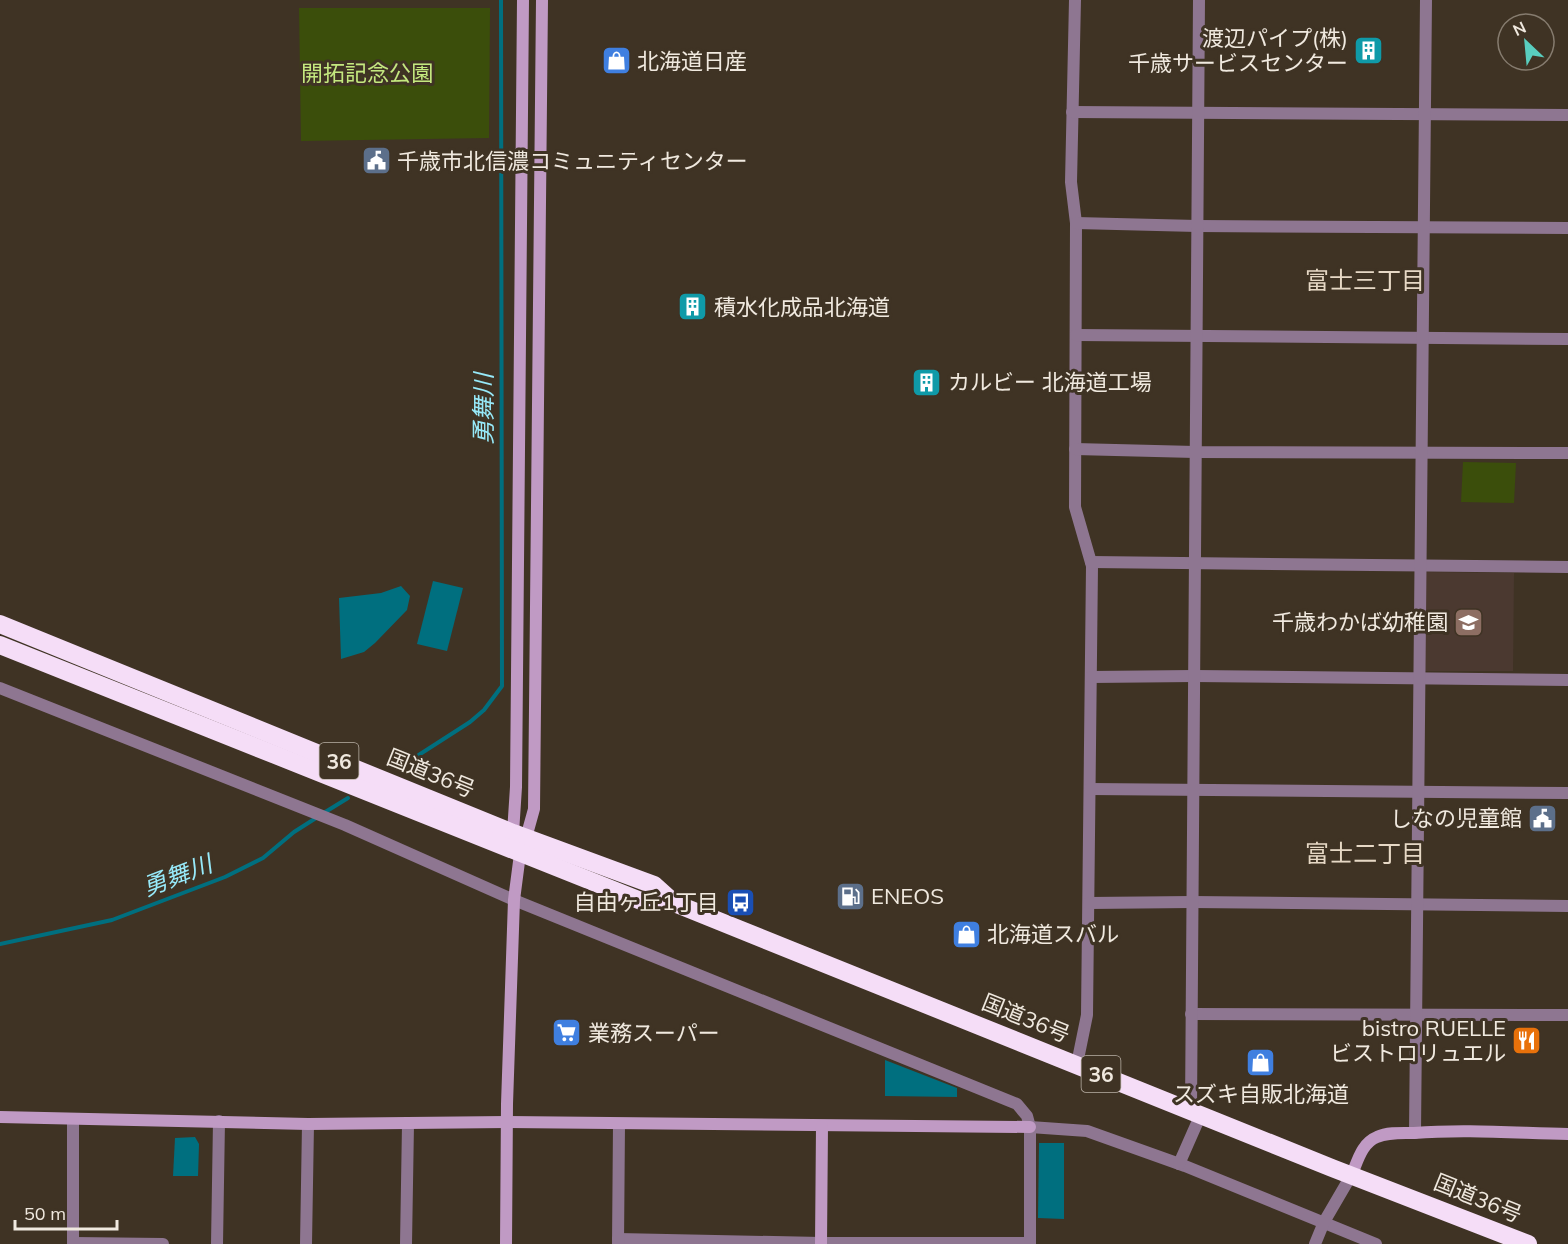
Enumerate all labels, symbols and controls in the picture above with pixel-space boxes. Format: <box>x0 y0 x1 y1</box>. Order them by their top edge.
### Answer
north arrow <box>1496 12 1556 72</box>
text: N <box>1510 17 1529 40</box>
place label: 渡辺パイプ(株) 千歳サービスセンター <box>1128 24 1348 77</box>
building icon: 渡辺パイプ(株) 千歳サービスセンター <box>1353 35 1385 67</box>
shop icon: 北海道日産 <box>600 45 632 77</box>
place label: 北海道日産 <box>637 47 747 75</box>
park label: 開拓記念公園 <box>301 59 433 87</box>
public building icon: 千歳市北信濃コミュニティセンター <box>360 145 392 177</box>
place label: 千歳市北信濃コミュニティセンター <box>397 147 748 175</box>
district label: 富士三丁目 <box>1305 265 1425 295</box>
building icon: 積水化成品北海道 <box>677 291 709 323</box>
place label: 積水化成品北海道 <box>714 293 890 321</box>
building icon: カルビー 北海道工場 <box>911 366 943 398</box>
place label: カルビー 北海道工場 <box>948 368 1152 396</box>
water label: 勇舞川 <box>468 370 498 445</box>
school or university icon: 千歳わかば幼稚園 <box>1453 606 1485 638</box>
place label: 千歳わかば幼稚園 <box>1272 608 1448 636</box>
road number: 36 <box>320 743 358 779</box>
street label: 国道36号 <box>383 743 479 803</box>
public building icon: しなの児童館 <box>1527 802 1559 834</box>
place label: しなの児童館 <box>1390 804 1522 832</box>
district label: 富士二丁目 <box>1305 838 1425 868</box>
water label: 勇舞川 <box>138 847 219 902</box>
fuel station icon: ENEOS <box>834 880 866 912</box>
place label: ENEOS <box>871 882 944 910</box>
bus stop icon: 自由ヶ丘1丁目 <box>724 886 756 918</box>
place label: 自由ヶ丘1丁目 <box>574 888 719 916</box>
shop icon: 北海道スバル <box>950 918 982 950</box>
place label: 北海道スバル <box>987 920 1119 948</box>
street label: 国道36号 <box>978 988 1074 1048</box>
place label: bistro RUELLE ビストロリュエル <box>1330 1014 1506 1067</box>
supermarket icon: 業務スーパー <box>551 1017 583 1049</box>
place label: 業務スーパー <box>588 1019 720 1047</box>
restaurant icon: bistro RUELLE ビストロリュエル <box>1511 1025 1543 1057</box>
shop icon: スズキ自販北海道 <box>1245 1046 1277 1078</box>
road number: 36 <box>1082 1056 1120 1092</box>
place label: スズキ自販北海道 <box>1173 1080 1349 1108</box>
street label: 国道36号 <box>1430 1168 1526 1228</box>
scale bar <box>15 1193 117 1231</box>
text: 50 m <box>24 1202 66 1225</box>

